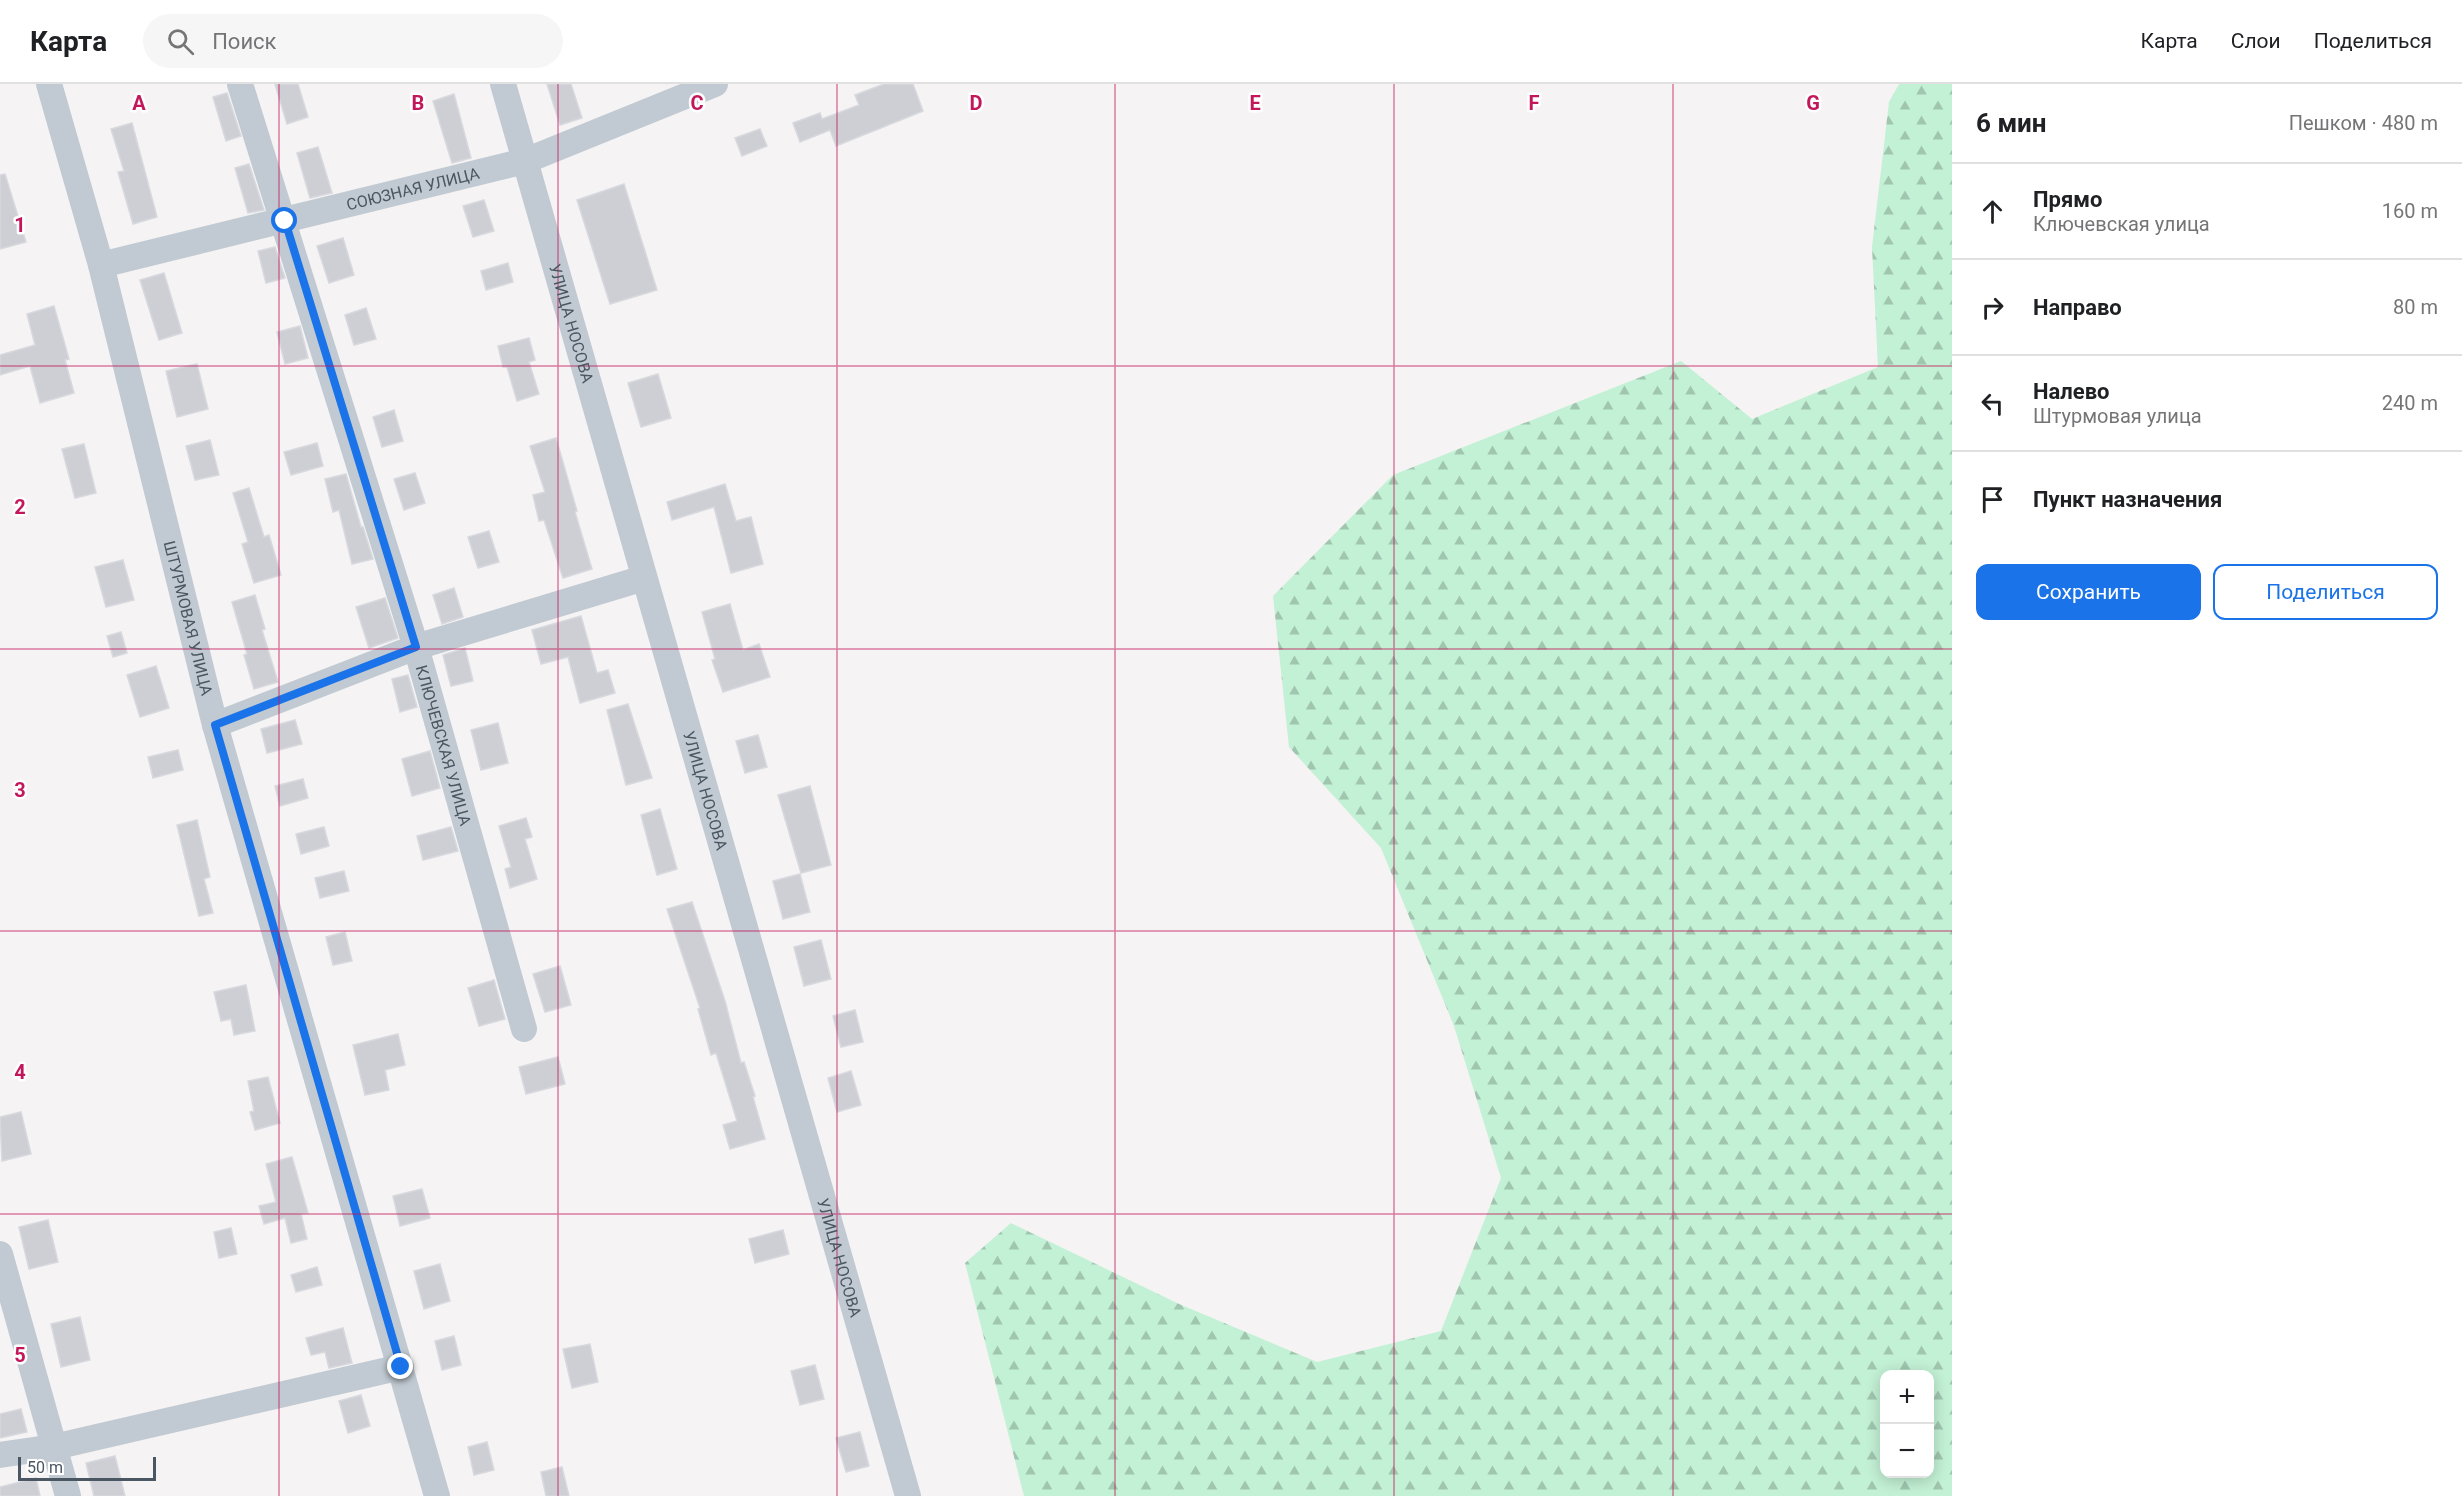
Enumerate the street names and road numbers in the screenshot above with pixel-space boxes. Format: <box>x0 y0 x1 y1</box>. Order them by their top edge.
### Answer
street label: СОЮЗНАЯ УЛИЦА <box>344 163 482 214</box>
street label: УЛИЦА НОСОВА <box>546 262 598 386</box>
street label: ШТУРМОВАЯ УЛИЦА <box>160 539 217 698</box>
street label: КЛЮЧЕВСКАЯ УЛИЦА <box>412 663 476 828</box>
street label: УЛИЦА НОСОВА <box>680 729 732 853</box>
street label: УЛИЦА НОСОВА <box>814 1196 866 1320</box>

